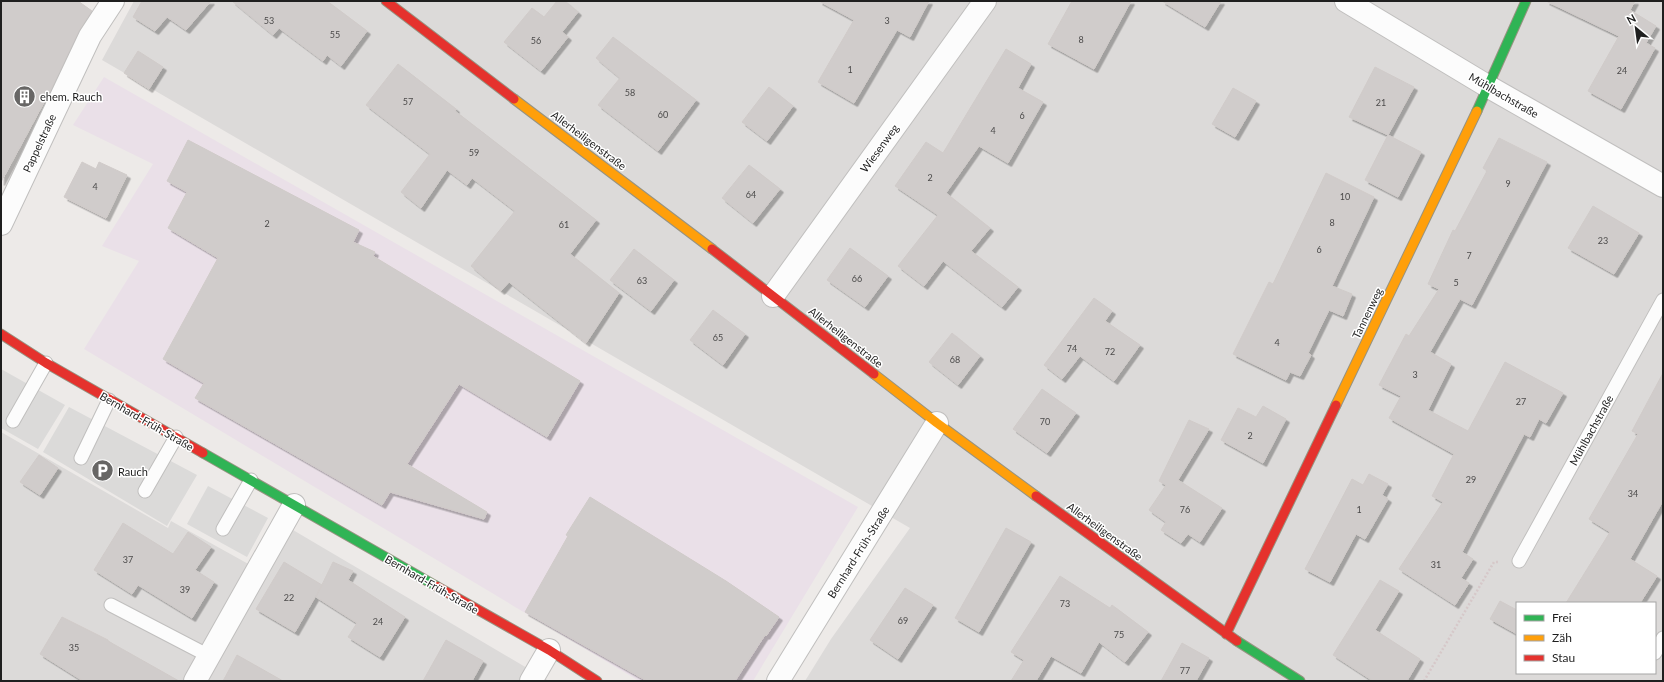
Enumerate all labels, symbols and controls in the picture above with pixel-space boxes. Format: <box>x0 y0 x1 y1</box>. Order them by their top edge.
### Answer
north arrow <box>1616 8 1656 48</box>
text: N <box>1624 11 1638 27</box>
house number: 53 <box>264 15 274 26</box>
house number: 3 <box>884 15 890 26</box>
house number: 55 <box>330 29 340 40</box>
house number: 8 <box>1078 34 1084 45</box>
house number: 56 <box>531 35 541 46</box>
house number: 1 <box>847 64 853 75</box>
house number: 24 <box>1617 65 1627 76</box>
street label: Mühlbachstraße <box>1467 70 1541 120</box>
building icon: ehem. Rauch <box>11 83 37 109</box>
house number: 58 <box>625 87 635 98</box>
place label: ehem. Rauch <box>40 90 102 103</box>
house number: 57 <box>403 96 413 107</box>
house number: 21 <box>1376 97 1386 108</box>
street label: Allerheiligenstraße <box>549 108 629 172</box>
house number: 60 <box>658 109 668 120</box>
house number: 6 <box>1019 110 1025 121</box>
street label: Pappelstraße <box>20 112 58 174</box>
street label: Wiesenweg <box>857 121 901 175</box>
house number: 4 <box>990 125 996 136</box>
house number: 59 <box>469 147 479 158</box>
house number: 2 <box>927 172 933 183</box>
house number: 9 <box>1505 178 1511 189</box>
house number: 4 <box>92 181 98 192</box>
house number: 64 <box>746 189 756 200</box>
house number: 10 <box>1340 191 1350 202</box>
house number: 8 <box>1329 217 1335 228</box>
house number: 2 <box>264 218 270 229</box>
house number: 61 <box>559 219 569 230</box>
house number: 23 <box>1598 235 1608 246</box>
house number: 6 <box>1316 244 1322 255</box>
house number: 7 <box>1466 250 1472 261</box>
house number: 66 <box>852 273 862 284</box>
house number: 63 <box>637 275 647 286</box>
house number: 5 <box>1453 277 1459 288</box>
street label: Tannenweg <box>1349 285 1385 341</box>
street label: Allerheiligenstraße <box>806 304 886 370</box>
house number: 65 <box>713 332 723 343</box>
house number: 4 <box>1274 337 1280 348</box>
house number: 74 <box>1067 343 1077 354</box>
house number: 72 <box>1105 346 1115 357</box>
house number: 68 <box>950 354 960 365</box>
house number: 3 <box>1412 369 1418 380</box>
street label: Bernhard-Früh-Straße <box>98 389 196 453</box>
street label: Mühlbachstraße <box>1566 392 1616 467</box>
house number: 27 <box>1516 396 1526 407</box>
house number: 70 <box>1040 416 1050 427</box>
house number: 2 <box>1247 430 1253 441</box>
parking icon: Rauch <box>90 458 116 484</box>
place label: Rauch <box>118 465 148 478</box>
house number: 29 <box>1466 474 1476 485</box>
house number: 34 <box>1628 488 1638 499</box>
street label: Allerheiligenstraße <box>1065 499 1145 563</box>
street label: Bernhard-Früh-Straße <box>824 503 892 600</box>
house number: 76 <box>1180 504 1190 515</box>
house number: 1 <box>1356 504 1362 515</box>
street label: Bernhard-Früh-Straße <box>383 552 481 616</box>
house number: 37 <box>123 554 133 565</box>
house number: 31 <box>1431 559 1441 570</box>
house number: 39 <box>180 584 190 595</box>
house number: 22 <box>284 592 294 603</box>
house number: 73 <box>1060 598 1070 609</box>
legend <box>1516 602 1656 674</box>
text: Frei <box>1552 610 1572 625</box>
house number: 69 <box>898 615 908 626</box>
house number: 24 <box>373 616 383 627</box>
house number: 75 <box>1114 629 1124 640</box>
text: Zäh <box>1552 630 1572 645</box>
house number: 35 <box>69 642 79 653</box>
text: Stau <box>1552 650 1575 665</box>
house number: 77 <box>1180 665 1190 676</box>

